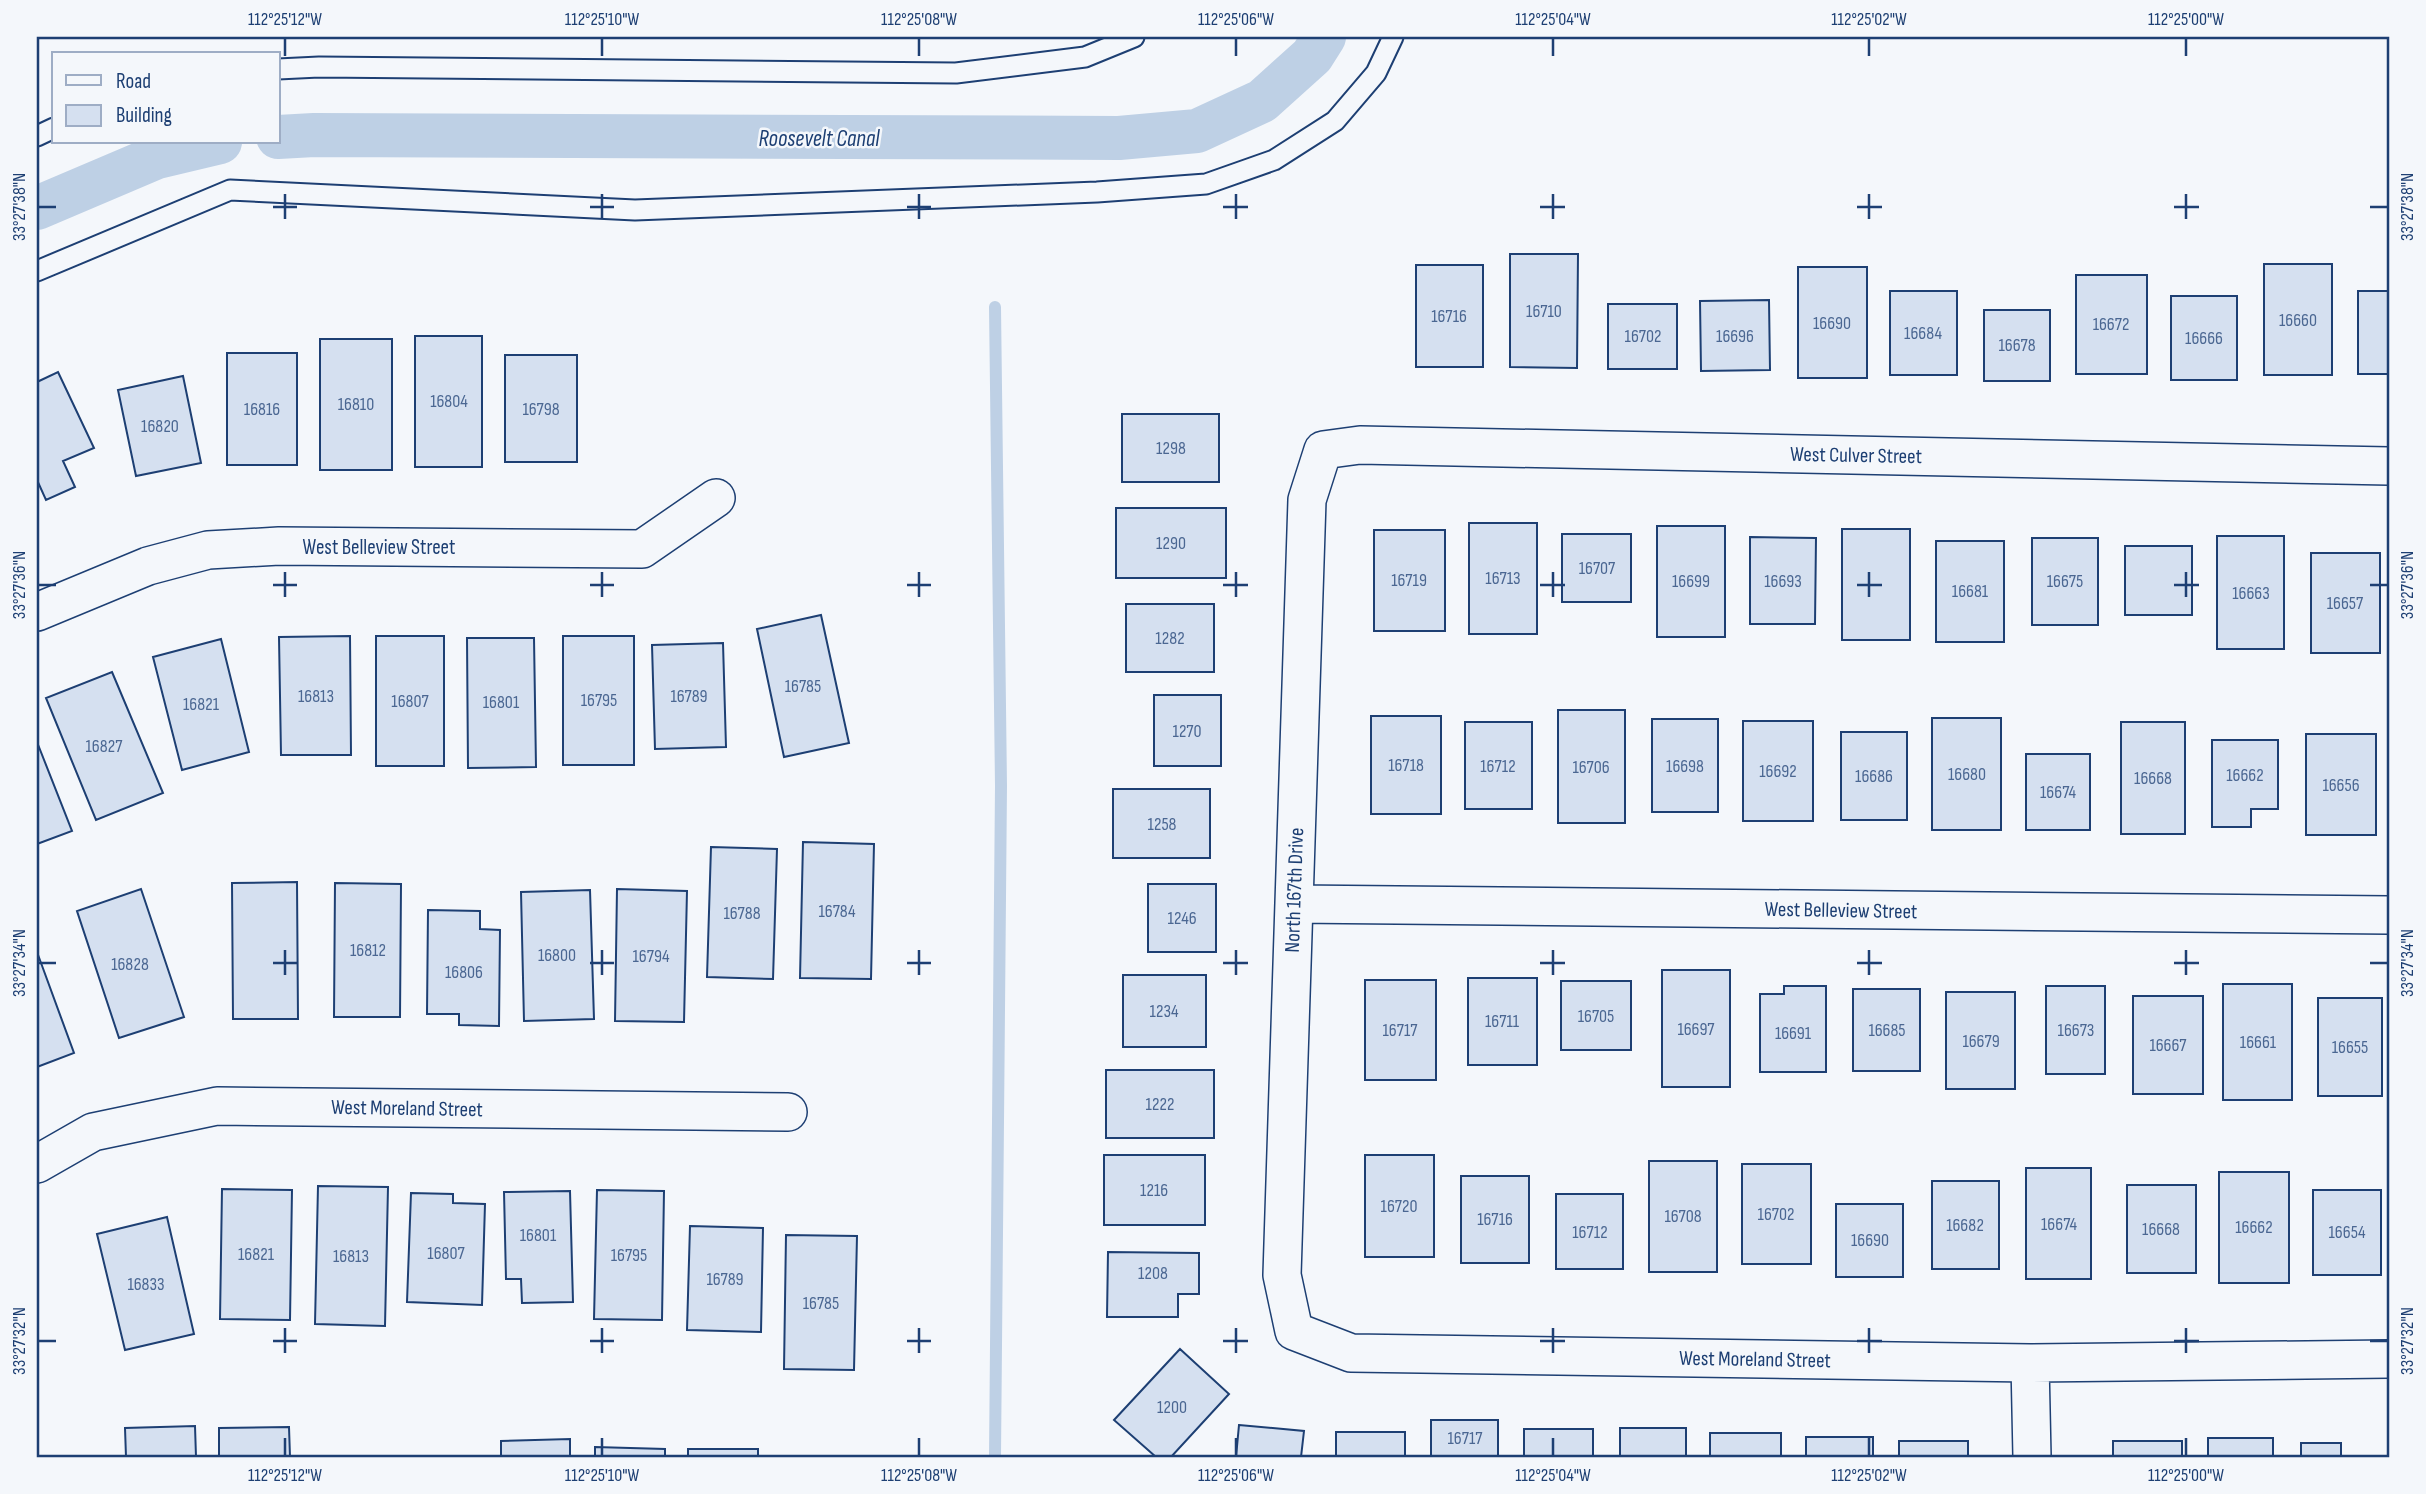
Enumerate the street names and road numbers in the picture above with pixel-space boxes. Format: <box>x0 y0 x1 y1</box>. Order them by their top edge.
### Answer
street label: West Culver Street <box>1790 442 1922 469</box>
street label: West Belleview Street <box>303 535 455 560</box>
street label: North 167th Drive <box>1280 827 1309 953</box>
street label: West Belleview Street <box>1764 897 1918 924</box>
street label: West Moreland Street <box>331 1095 483 1122</box>
street label: West Moreland Street <box>1679 1346 1831 1373</box>

